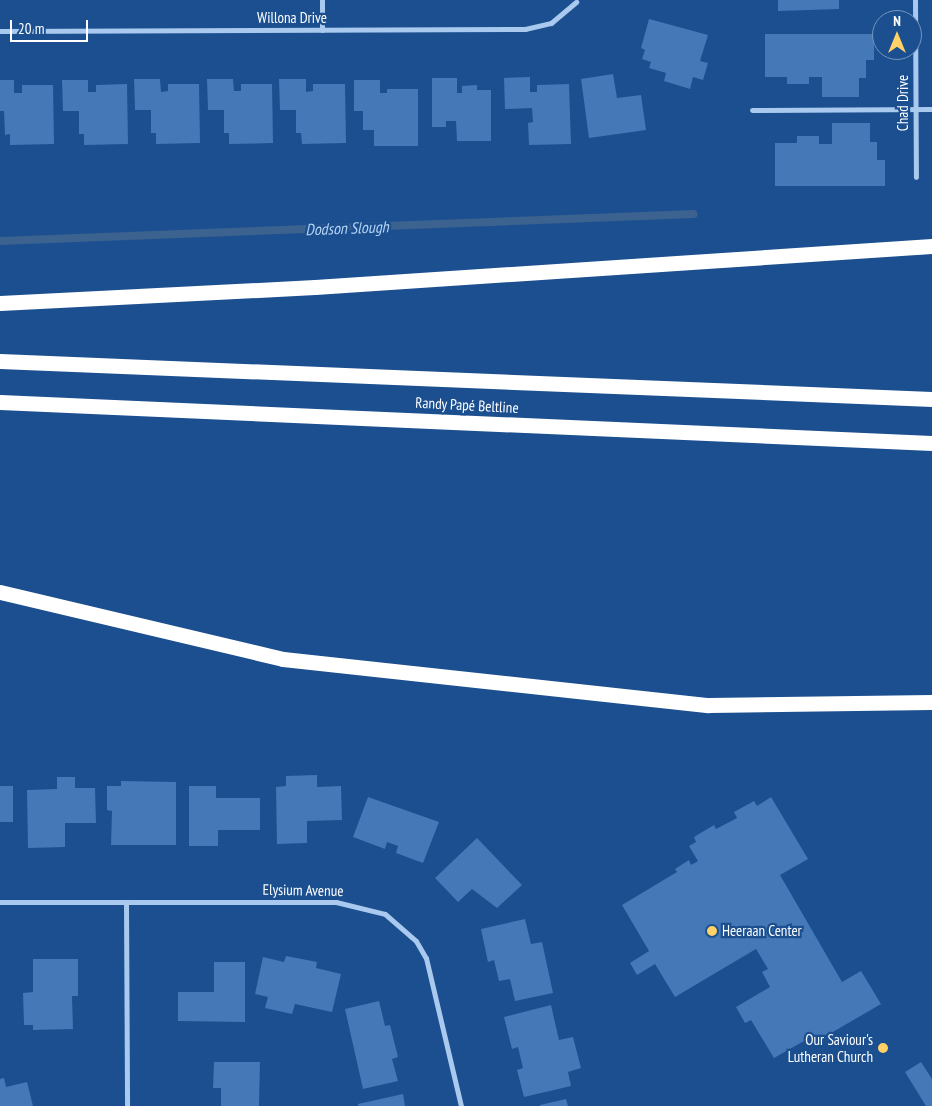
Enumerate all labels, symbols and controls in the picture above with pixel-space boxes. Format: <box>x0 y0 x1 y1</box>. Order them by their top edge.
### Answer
street label: Willona Drive <box>257 9 327 27</box>
scale bar <box>12 10 90 42</box>
north arrow <box>872 10 922 60</box>
text: N <box>893 12 901 30</box>
text: 20 m <box>18 19 44 38</box>
street label: Chad Drive <box>894 75 912 131</box>
water label: Dodson Slough <box>305 217 389 239</box>
street label: Randy Papé Beltline <box>415 393 519 417</box>
street label: Elysium Avenue <box>262 880 344 900</box>
place label: Heeraan Center <box>722 922 802 940</box>
marker: Heeraan Center <box>706 925 718 937</box>
place label: Our Saviour's Lutheran Church <box>788 1030 873 1065</box>
marker: Our Saviour's Lutheran Church <box>877 1042 889 1054</box>

